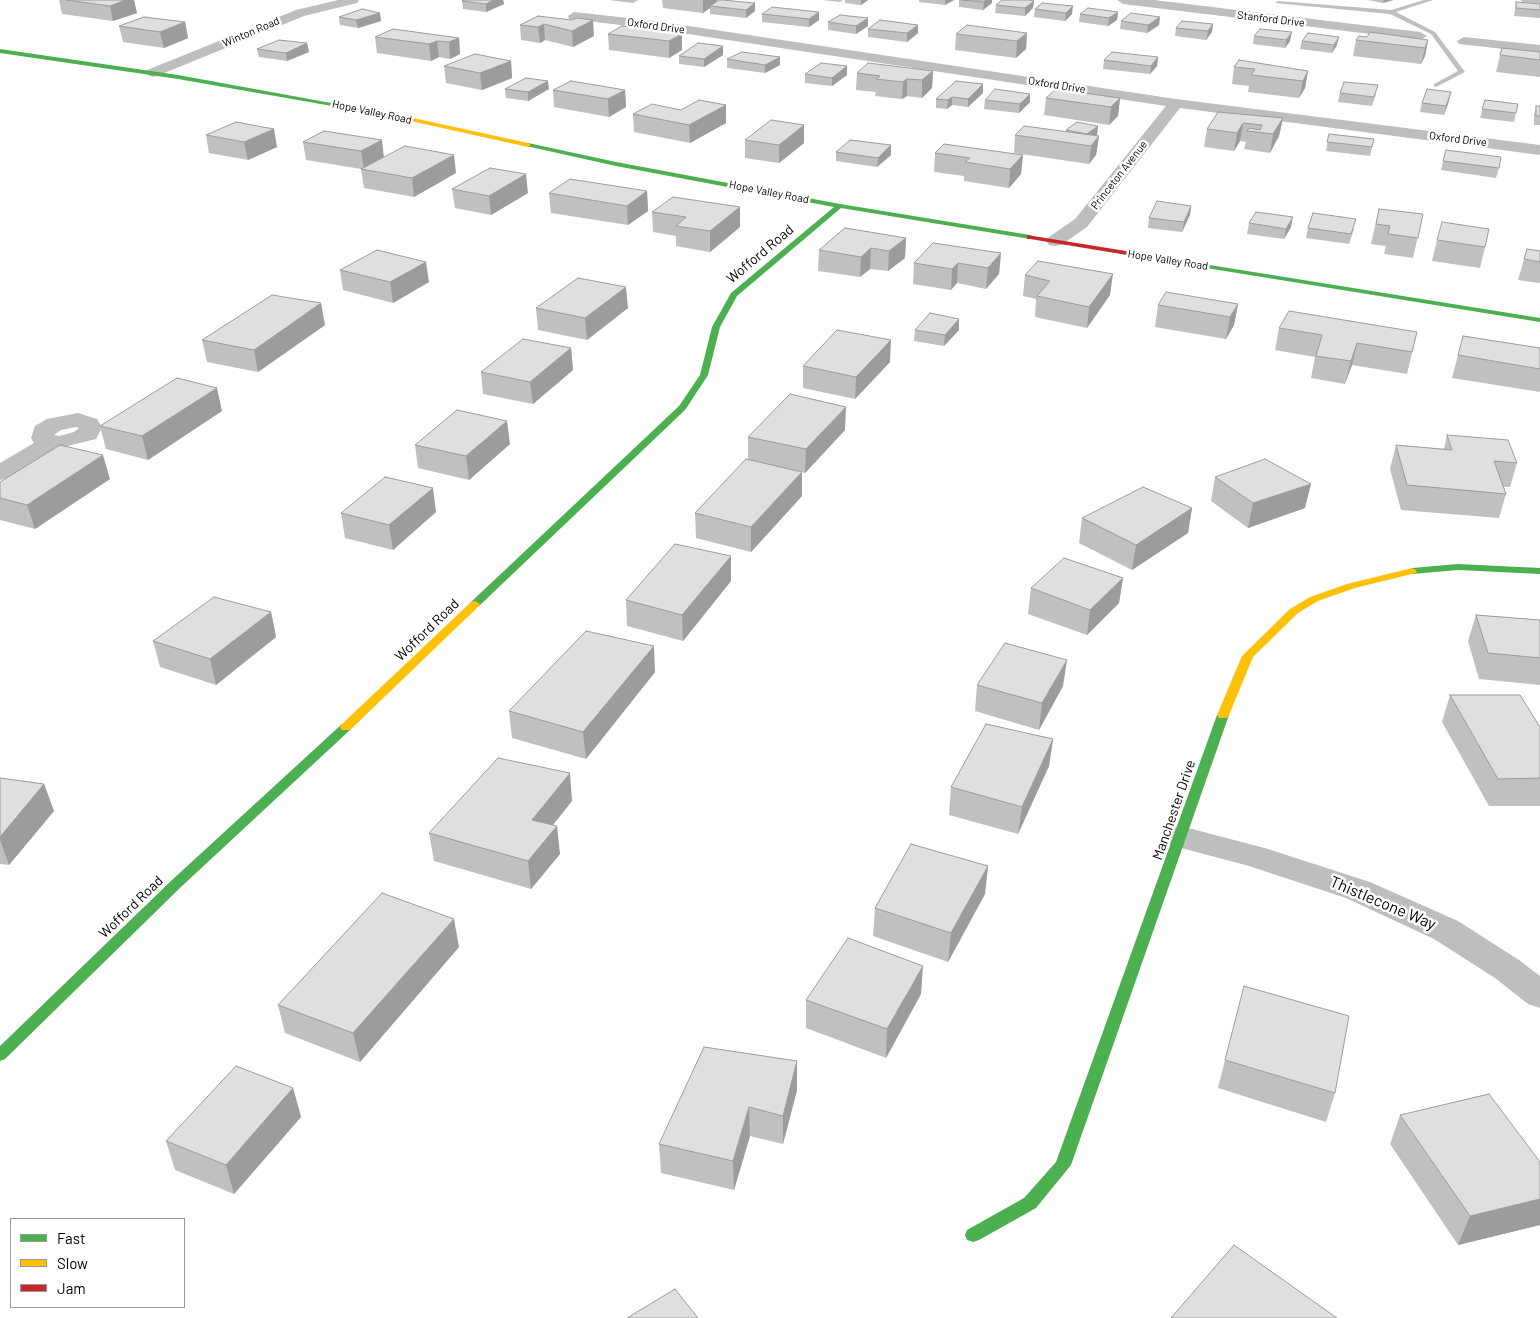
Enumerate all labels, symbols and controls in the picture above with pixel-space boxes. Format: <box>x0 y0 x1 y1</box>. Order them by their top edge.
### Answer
street label: Stanford Drive <box>1236 8 1306 30</box>
street label: Winton Road <box>220 14 282 50</box>
street label: Oxford Drive <box>626 15 686 37</box>
street label: Oxford Drive <box>1027 74 1087 96</box>
street label: Hope Valley Road <box>331 97 413 127</box>
street label: Oxford Drive <box>1428 129 1488 149</box>
street label: Princeton Avenue <box>1088 138 1150 212</box>
street label: Hope Valley Road <box>728 178 810 206</box>
street label: Wofford Road <box>723 221 797 287</box>
street label: Hope Valley Road <box>1127 247 1209 273</box>
street label: Wofford Road <box>391 595 463 665</box>
street label: Manchester Drive <box>1149 758 1199 862</box>
street label: Wofford Road <box>95 872 167 942</box>
street label: Thistlecone Way <box>1327 872 1439 934</box>
legend <box>10 1218 185 1308</box>
text: Fast <box>57 1229 85 1247</box>
text: Slow <box>57 1254 88 1272</box>
text: Jam <box>57 1279 86 1297</box>

